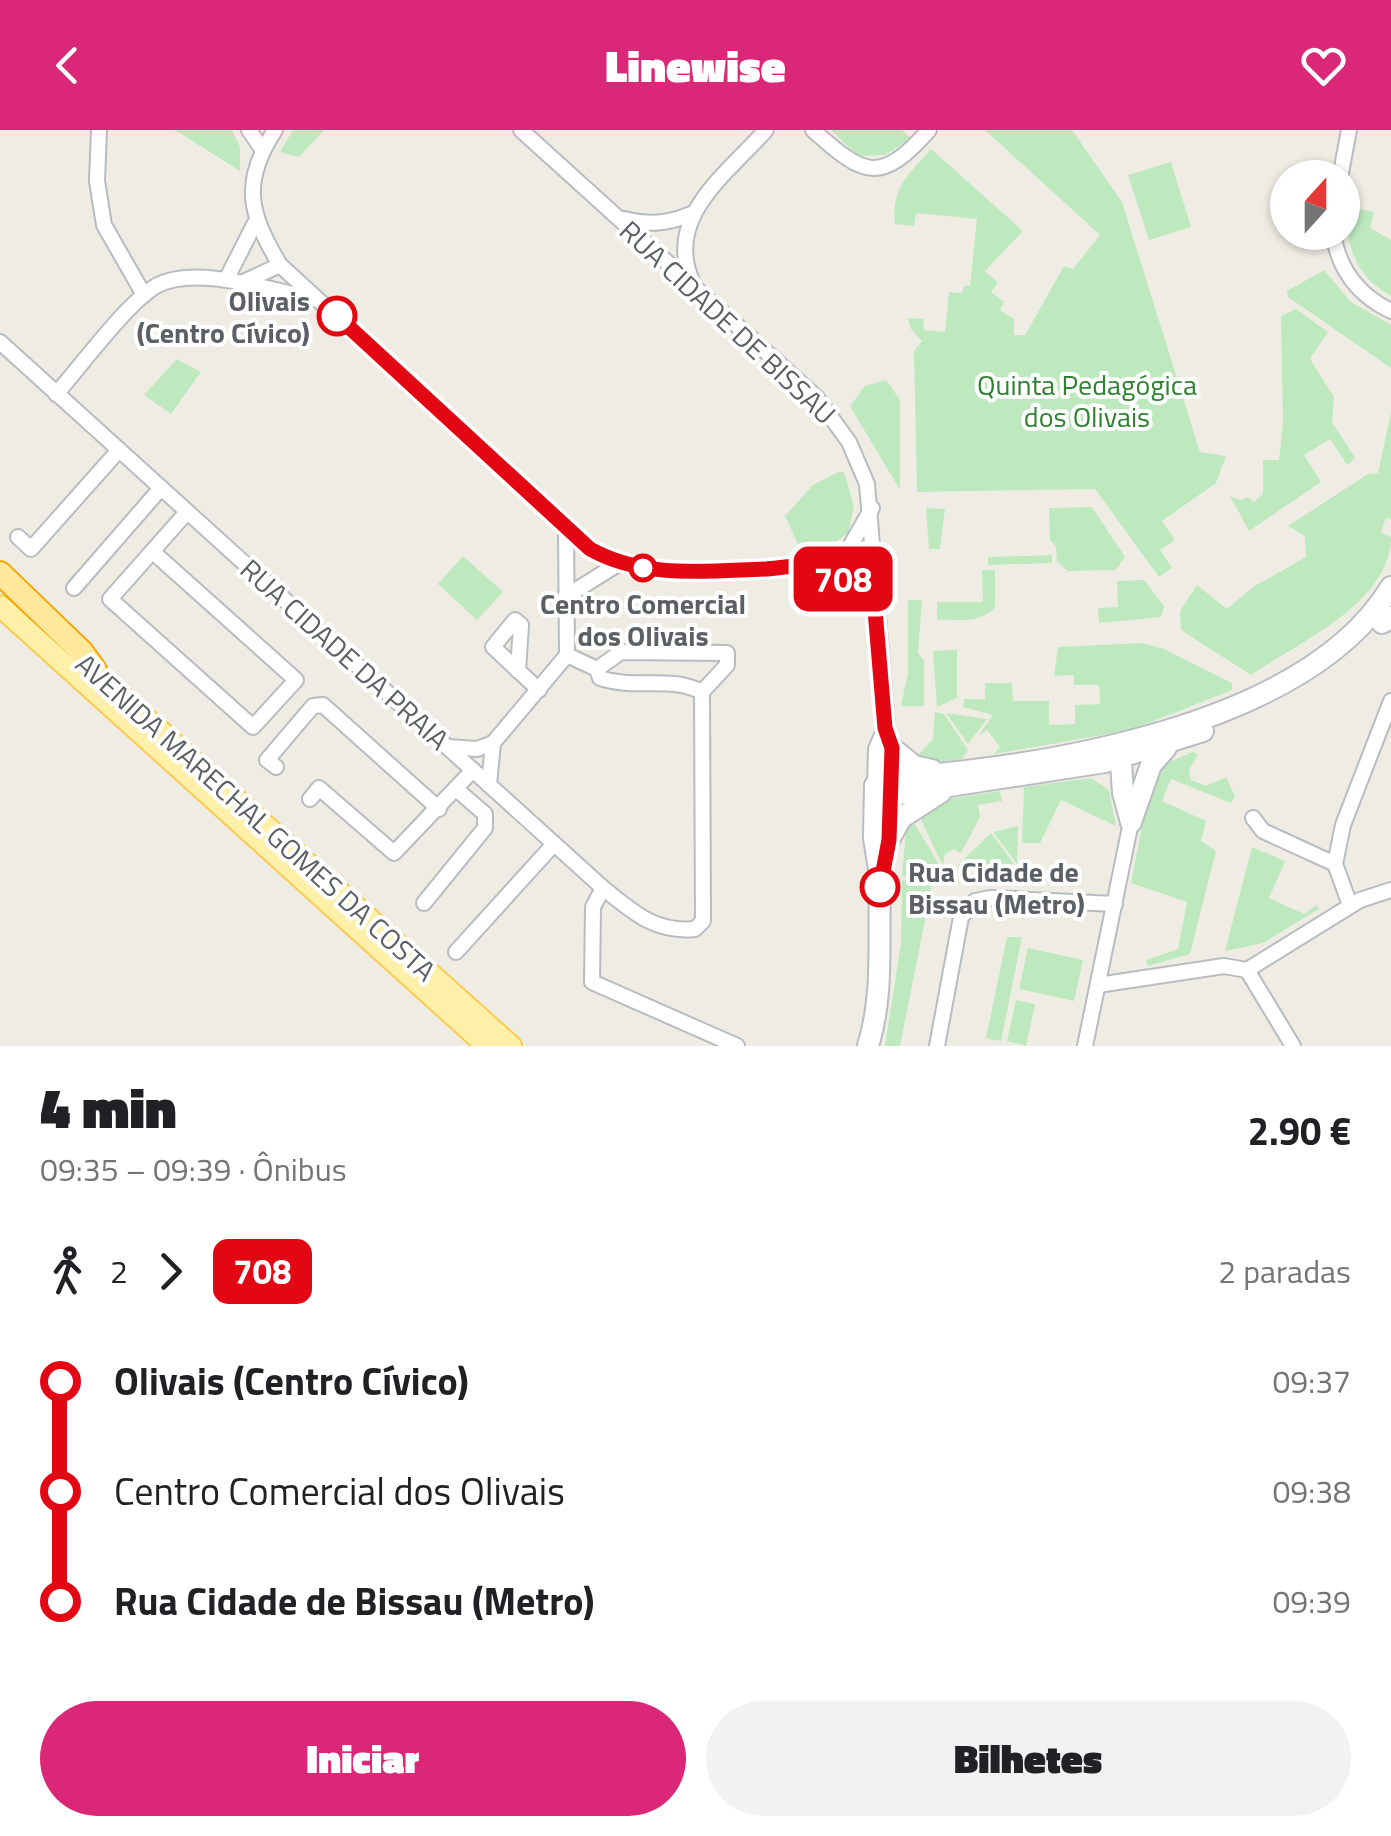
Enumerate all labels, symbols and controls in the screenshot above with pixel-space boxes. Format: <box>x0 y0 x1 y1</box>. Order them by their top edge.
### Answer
text: Linewise <box>605 31 786 99</box>
icon: back <box>40 38 95 93</box>
icon: heart <box>1296 38 1351 93</box>
north arrow <box>1270 160 1360 250</box>
map controls <box>1270 160 1360 250</box>
street label: RUA CIDADE DE BISSAU <box>610 210 846 434</box>
place label: Olivais (Centro Cívico) <box>136 279 310 354</box>
marker: Olivais (Centro Cívico) <box>318 297 356 335</box>
park label: Quinta Pedagógica dos Olivais <box>977 363 1197 438</box>
line badge: 708 <box>786 546 900 612</box>
street label: RUA CIDADE DA PRAIA <box>231 548 459 760</box>
text: 708 <box>814 552 872 606</box>
marker: Centro Comercial dos Olivais <box>630 555 656 581</box>
place label: Centro Comercial dos Olivais <box>540 582 746 657</box>
street label: AVENIDA MARECHAL GOMES DA COSTA <box>66 643 446 991</box>
place label: Rua Cidade de Bissau (Metro) <box>908 850 1085 925</box>
marker: Rua Cidade de Bissau (Metro) <box>861 868 899 906</box>
text: 4 min <box>40 1066 177 1149</box>
text: 2.90 € <box>1248 1102 1351 1160</box>
text: 09:35 – 09:39 · Ônibus <box>40 1145 347 1193</box>
icon: walk <box>40 1244 95 1299</box>
icon: forward <box>143 1244 198 1299</box>
text: 708 <box>233 1244 292 1298</box>
text: 2 <box>110 1247 128 1295</box>
text: 2 paradas <box>1218 1247 1351 1295</box>
text: Olivais (Centro Cívico) <box>114 1352 469 1410</box>
text: 09:37 <box>1272 1357 1351 1405</box>
text: Centro Comercial dos Olivais <box>114 1462 565 1520</box>
text: 09:38 <box>1272 1467 1351 1515</box>
text: Rua Cidade de Bissau (Metro) <box>114 1572 594 1630</box>
text: 09:39 <box>1272 1577 1351 1625</box>
button: Iniciar <box>40 1701 686 1816</box>
button: Bilhetes <box>706 1701 1351 1816</box>

